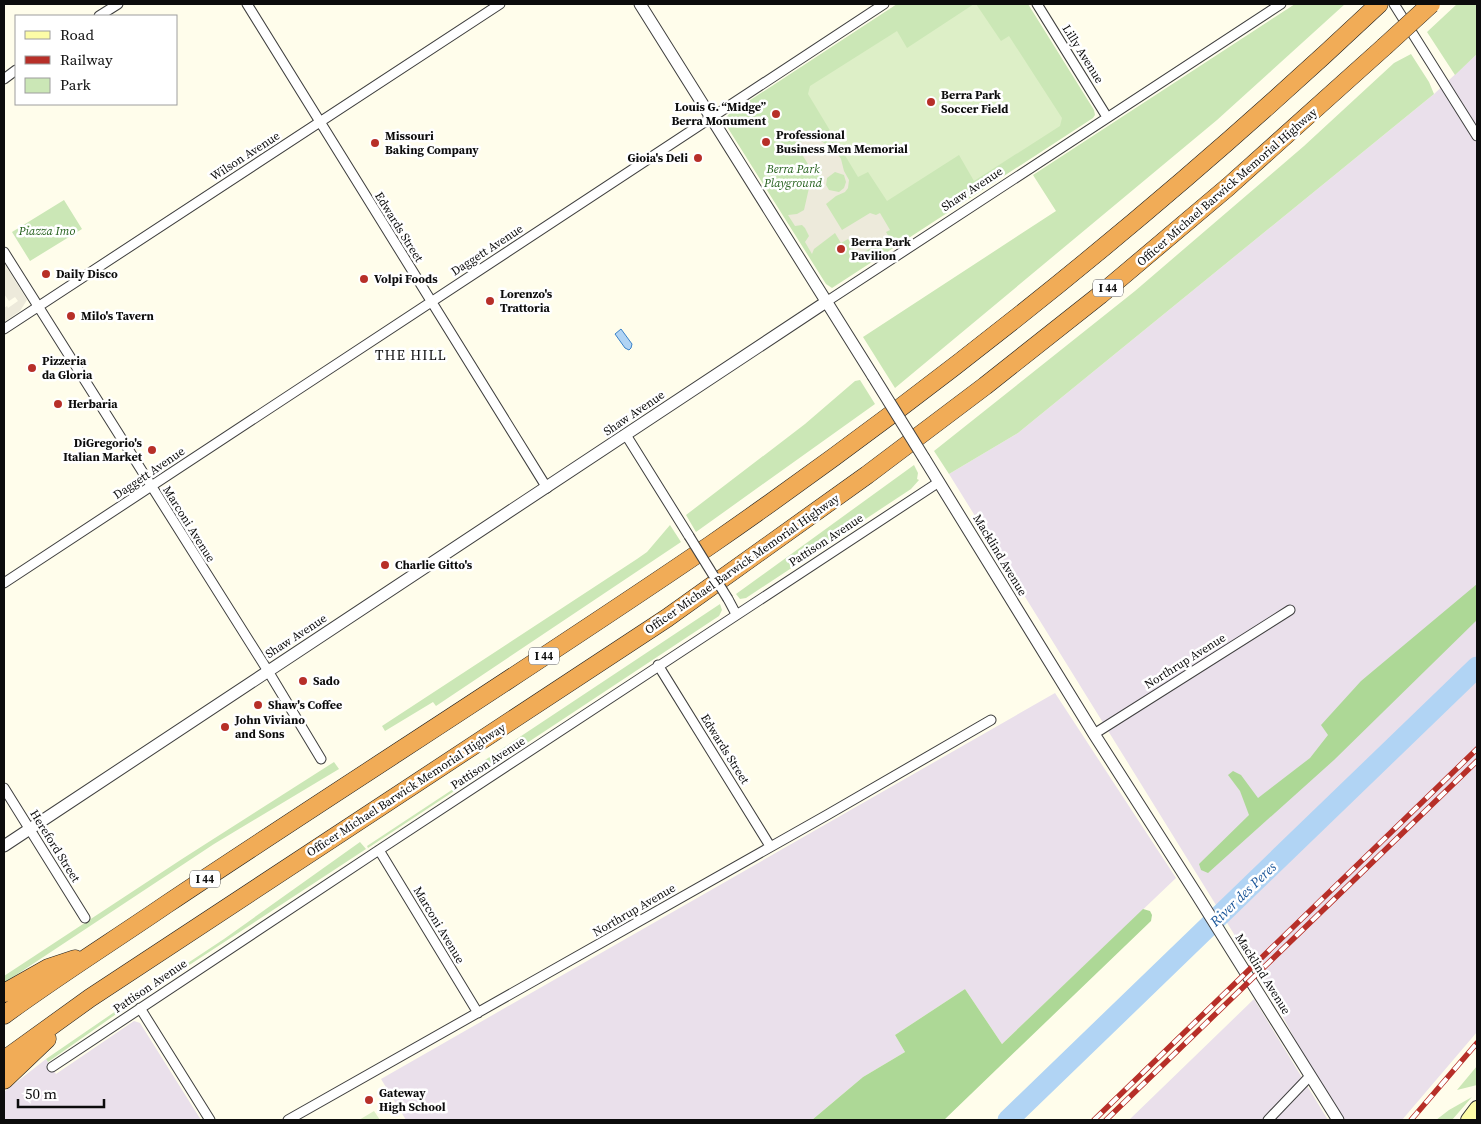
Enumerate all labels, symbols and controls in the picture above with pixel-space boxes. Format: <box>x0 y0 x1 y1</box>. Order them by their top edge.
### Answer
legend <box>15 15 178 105</box>
street label: Lilly Avenue <box>1059 22 1107 86</box>
text: Road <box>60 24 94 45</box>
text: Railway <box>60 49 113 70</box>
text: Park <box>60 74 92 95</box>
place label: Berra Park Soccer Field <box>941 87 1008 117</box>
marker: Berra Park Soccer Field <box>925 96 937 108</box>
place label: Louis G. “Midge” Berra Monument <box>671 99 767 129</box>
street label: Officer Michael Barwick Memorial Highway <box>1133 104 1321 270</box>
marker: Louis G. “Midge” Berra Monument <box>770 108 782 120</box>
place label: Professional Business Men Memorial <box>776 127 908 157</box>
street label: Wilson Avenue <box>207 128 283 184</box>
place label: Missouri Baking Company <box>385 128 479 158</box>
marker: Professional Business Men Memorial <box>760 136 772 148</box>
marker: Missouri Baking Company <box>369 137 381 149</box>
place label: Gioia's Deli <box>627 150 688 166</box>
marker: Gioia's Deli <box>692 152 704 164</box>
park label: Berra Park Playground <box>763 161 823 191</box>
street label: Shaw Avenue <box>938 163 1006 215</box>
street label: Edwards Street <box>371 189 427 265</box>
street label: Daggett Avenue <box>448 221 526 279</box>
park label: Piazza Imo <box>18 223 75 239</box>
place label: Berra Park Pavilion <box>851 234 912 264</box>
marker: Berra Park Pavilion <box>835 243 847 255</box>
place label: Daily Disco <box>56 266 118 282</box>
marker: Daily Disco <box>40 268 52 280</box>
place label: Volpi Foods <box>374 271 438 287</box>
marker: Volpi Foods <box>358 273 370 285</box>
road number: I 44 <box>1093 280 1123 296</box>
place label: Lorenzo's Trattoria <box>500 286 553 316</box>
marker: Lorenzo's Trattoria <box>484 295 496 307</box>
place label: Milo's Tavern <box>81 308 155 324</box>
marker: Milo's Tavern <box>65 310 77 322</box>
district label: THE HILL <box>375 345 447 365</box>
place label: Pizzeria da Gloria <box>42 353 93 383</box>
marker: Pizzeria da Gloria <box>26 362 38 374</box>
street label: Shaw Avenue <box>600 387 668 439</box>
place label: Herbaria <box>68 396 118 412</box>
marker: Herbaria <box>52 398 64 410</box>
place label: DiGregorio's Italian Market <box>63 435 143 465</box>
street label: Daggett Avenue <box>110 443 188 503</box>
marker: DiGregorio's Italian Market <box>146 444 158 456</box>
street label: Marconi Avenue <box>159 483 219 565</box>
street label: Officer Michael Barwick Memorial Highway <box>642 490 843 638</box>
street label: Pattison Avenue <box>786 510 866 570</box>
street label: Macklind Avenue <box>969 511 1031 599</box>
place label: Charlie Gitto's <box>395 557 473 573</box>
marker: Charlie Gitto's <box>379 559 391 571</box>
street label: Shaw Avenue <box>262 610 330 662</box>
street label: Northrup Avenue <box>1141 630 1229 692</box>
road number: I 44 <box>529 648 559 664</box>
place label: Sado <box>313 673 340 689</box>
marker: Sado <box>297 675 309 687</box>
place label: Shaw's Coffee <box>268 697 342 713</box>
marker: Shaw's Coffee <box>252 699 264 711</box>
street label: Edwards Street <box>697 711 753 787</box>
place label: John Viviano and Sons <box>234 712 305 742</box>
street label: Officer Michael Barwick Memorial Highway <box>304 719 509 860</box>
marker: John Viviano and Sons <box>219 721 231 733</box>
street label: Pattison Avenue <box>448 733 528 793</box>
street label: Hereford Street <box>26 807 84 885</box>
water label: River des Peres <box>1205 857 1281 931</box>
road number: I 44 <box>190 871 220 888</box>
street label: Northrup Avenue <box>590 880 678 940</box>
street label: Marconi Avenue <box>410 884 468 966</box>
street label: Macklind Avenue <box>1232 931 1294 1017</box>
street label: Pattison Avenue <box>110 955 190 1017</box>
scale bar <box>18 1076 104 1108</box>
text: 50 m <box>25 1083 57 1104</box>
place label: Gateway High School <box>379 1085 446 1115</box>
marker: Gateway High School <box>363 1094 375 1106</box>

